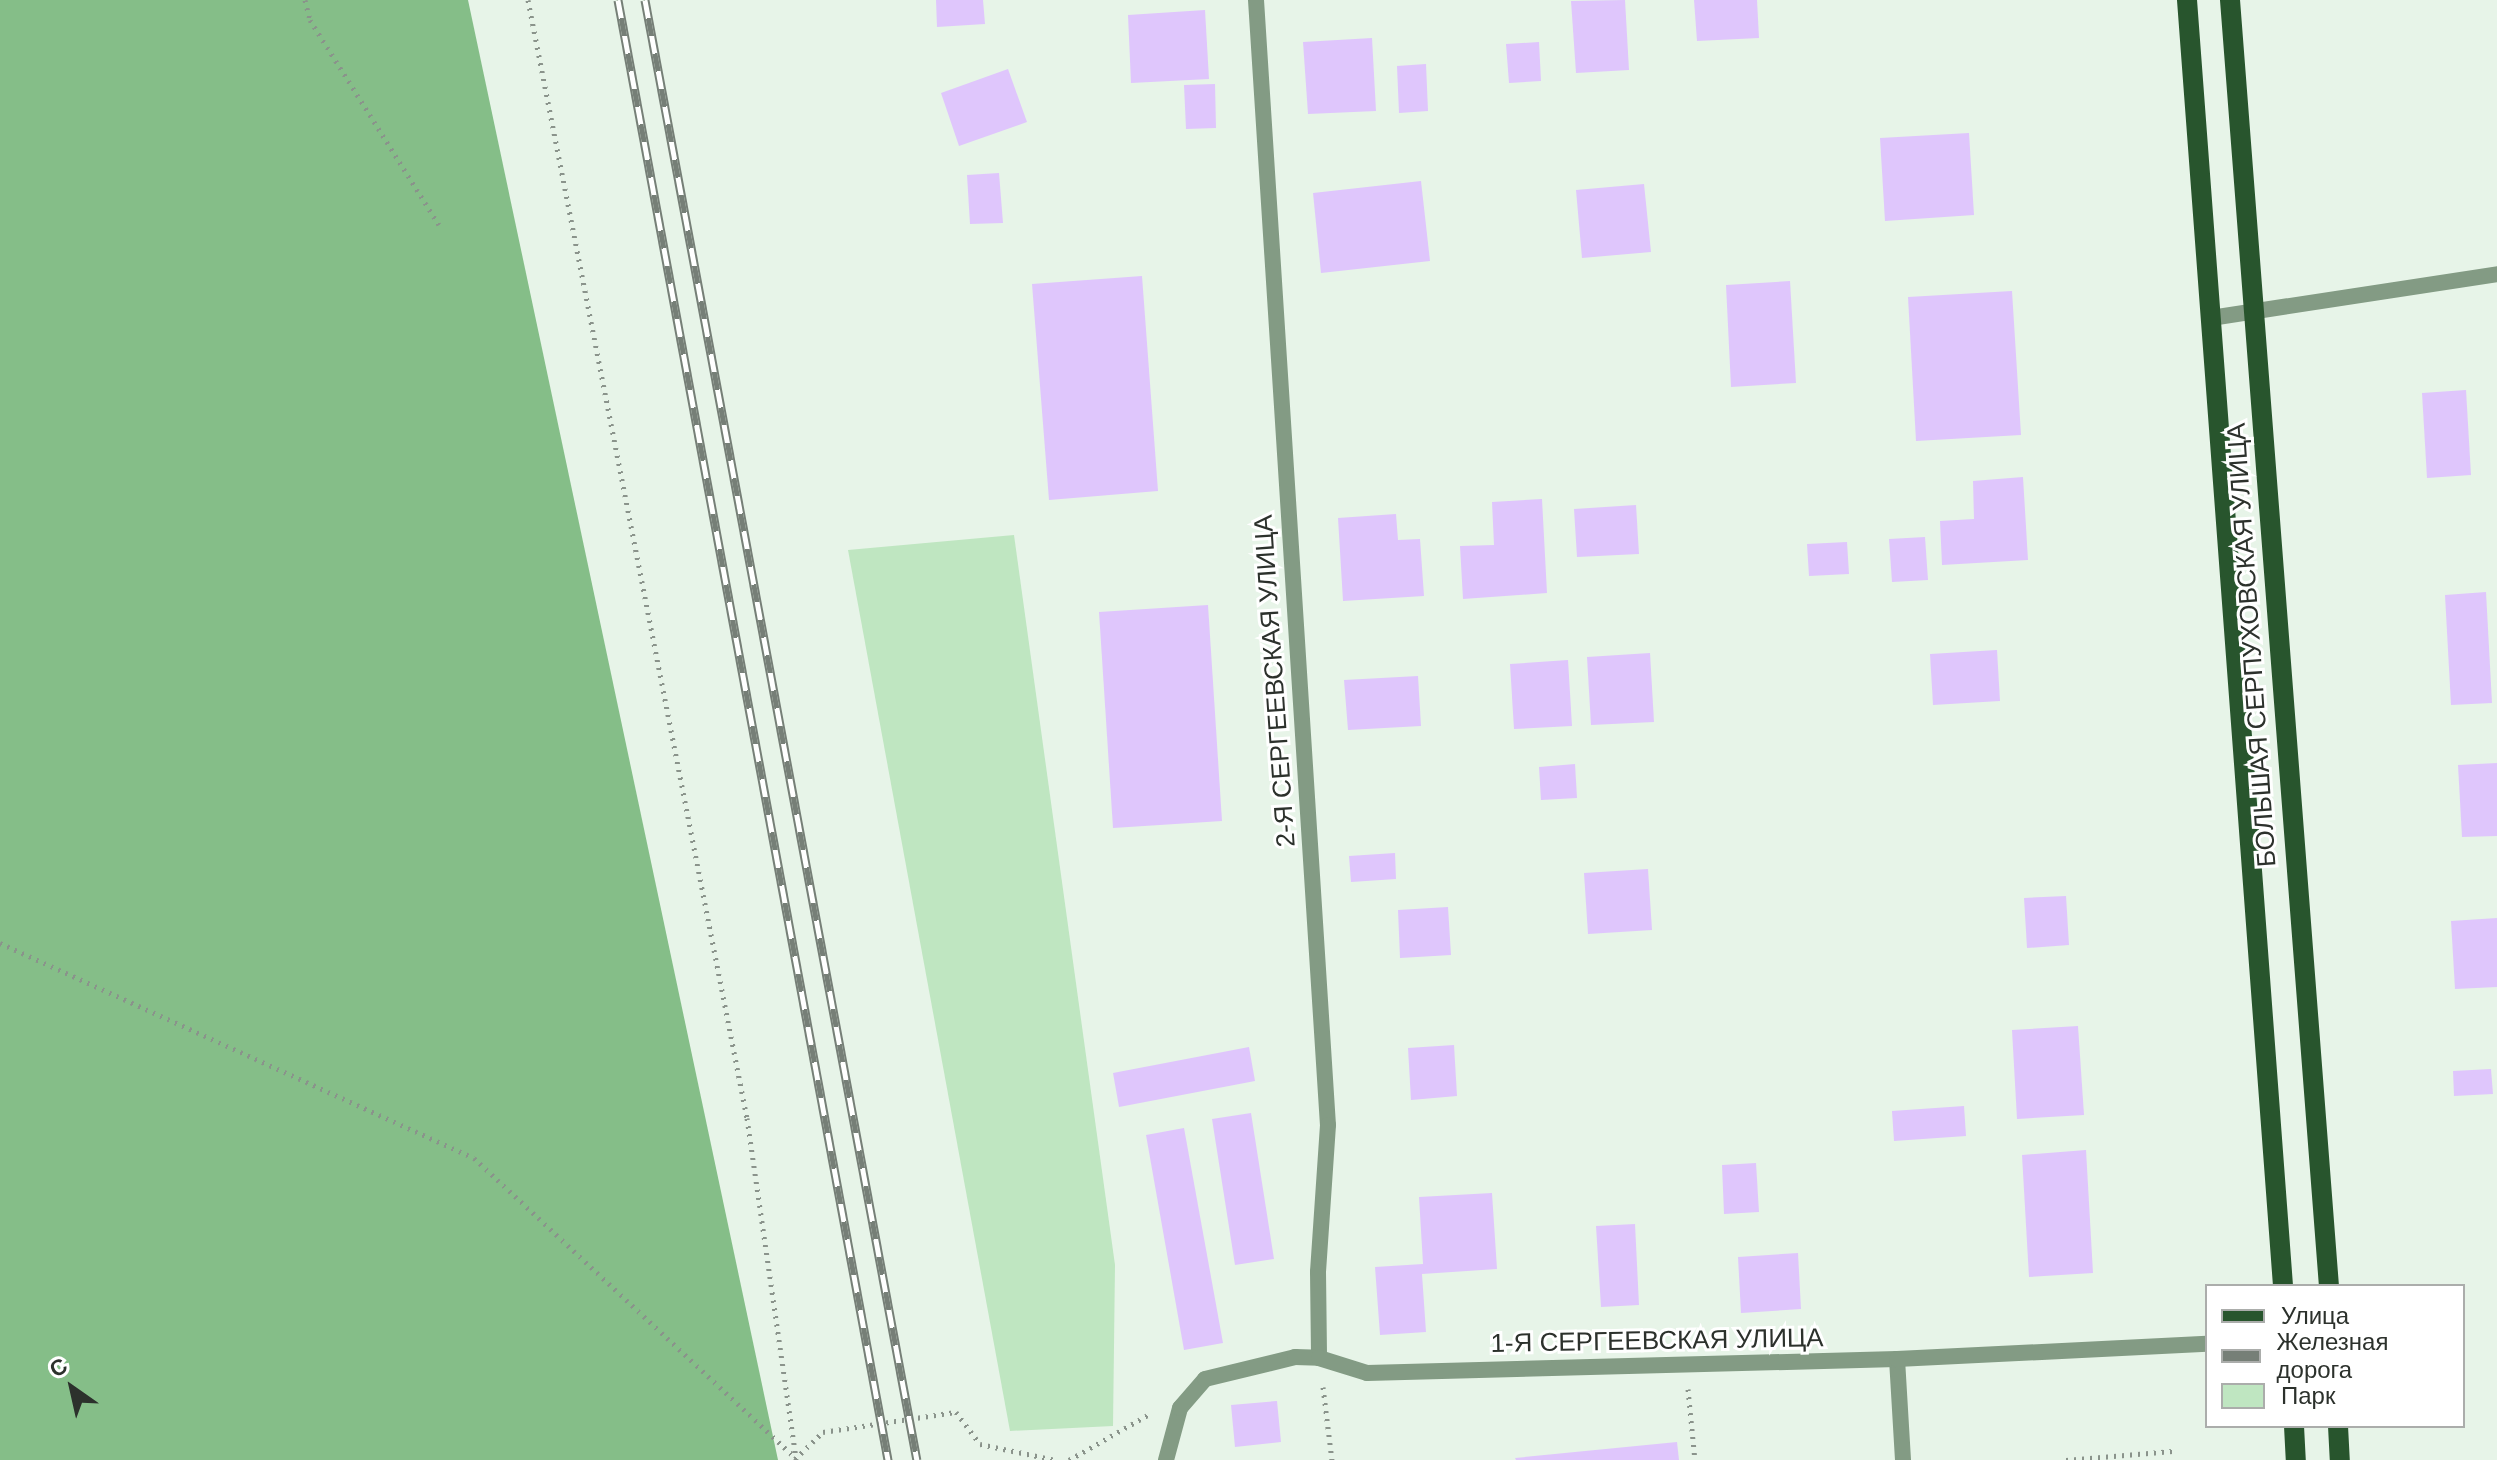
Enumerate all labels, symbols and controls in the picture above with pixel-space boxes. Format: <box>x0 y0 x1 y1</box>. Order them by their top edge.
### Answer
street label: БОЛЬШАЯ СЕРПУХОВСКАЯ УЛИЦА <box>2221 422 2283 868</box>
street label: 2-Я СЕРГЕЕВСКАЯ УЛИЦА <box>1248 514 1302 848</box>
legend <box>2205 1284 2465 1428</box>
text: Улица <box>2281 1302 2349 1329</box>
street label: 1-Я СЕРГЕЕВСКАЯ УЛИЦА <box>1490 1322 1824 1360</box>
text: Железная дорога <box>2277 1328 2388 1383</box>
north arrow <box>32 1348 112 1428</box>
text: С <box>45 1353 72 1382</box>
text: Парк <box>2281 1382 2335 1409</box>

